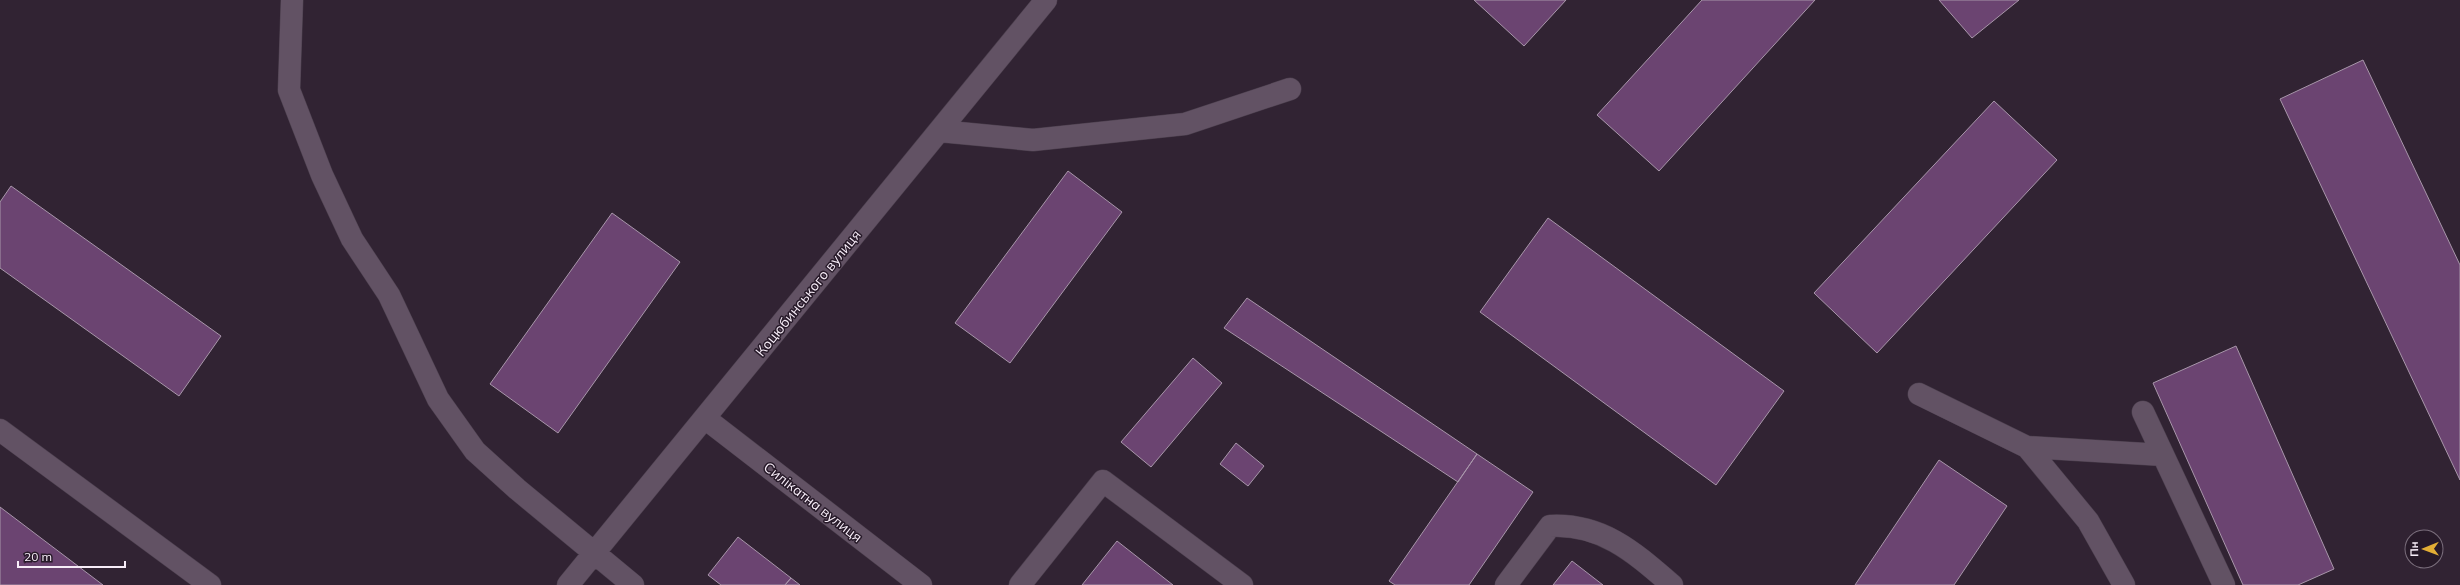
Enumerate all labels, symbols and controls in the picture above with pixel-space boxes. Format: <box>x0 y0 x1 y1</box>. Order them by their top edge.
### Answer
street label: Коцюбинського вулиця <box>751 226 865 360</box>
street label: Силікатна вулиця <box>760 458 866 546</box>
north arrow <box>2404 529 2444 569</box>
text: Пн <box>2407 541 2421 557</box>
scale bar <box>18 543 125 569</box>
text: 20 m <box>24 549 52 564</box>

